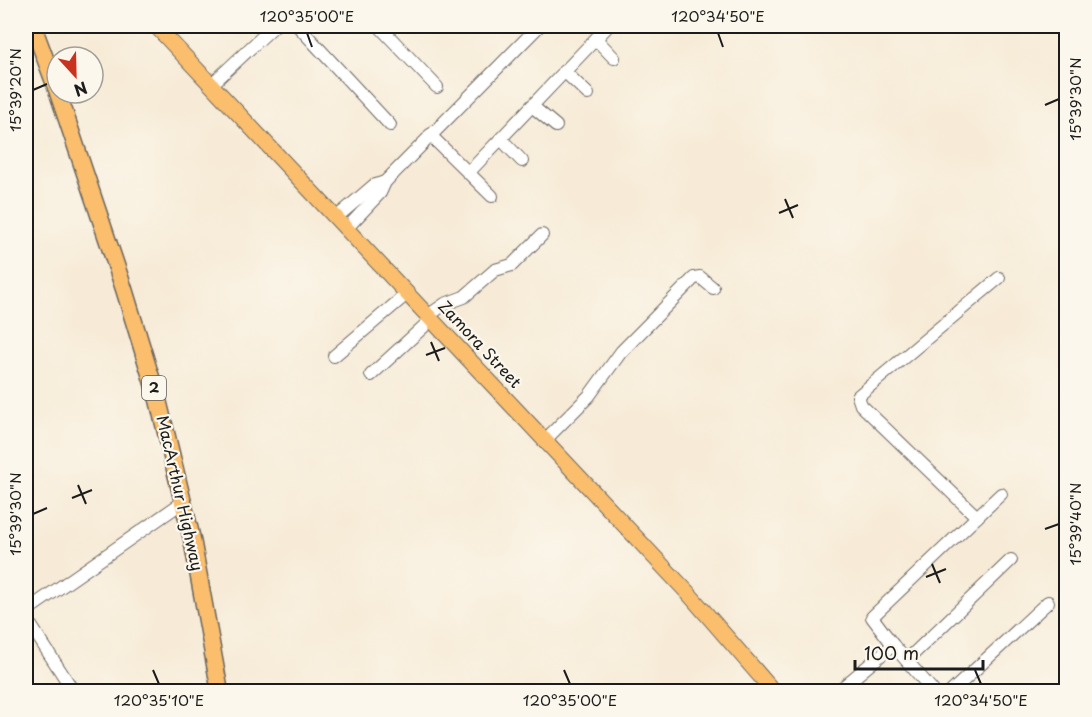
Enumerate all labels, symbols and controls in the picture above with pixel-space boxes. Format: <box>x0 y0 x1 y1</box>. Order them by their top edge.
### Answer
text: 120°35'00"E <box>260 4 354 27</box>
text: 120°34'50"E <box>671 4 765 27</box>
north arrow <box>45 45 105 105</box>
text: 15°39'20"N <box>3 48 26 132</box>
text: 15°39'30"N <box>1063 57 1086 141</box>
text: N <box>71 76 91 103</box>
street label: Zamora Street <box>434 294 528 393</box>
road number: 2 <box>142 376 166 400</box>
street label: MacArthur Highway <box>151 413 211 573</box>
text: 15°39'30"N <box>3 472 26 556</box>
text: 15°39'40"N <box>1063 482 1086 566</box>
scale bar <box>855 633 982 671</box>
text: 100 m <box>864 639 919 666</box>
text: 120°35'10"E <box>114 688 204 711</box>
text: 120°35'00"E <box>523 688 617 711</box>
text: 120°34'50"E <box>934 688 1028 711</box>

